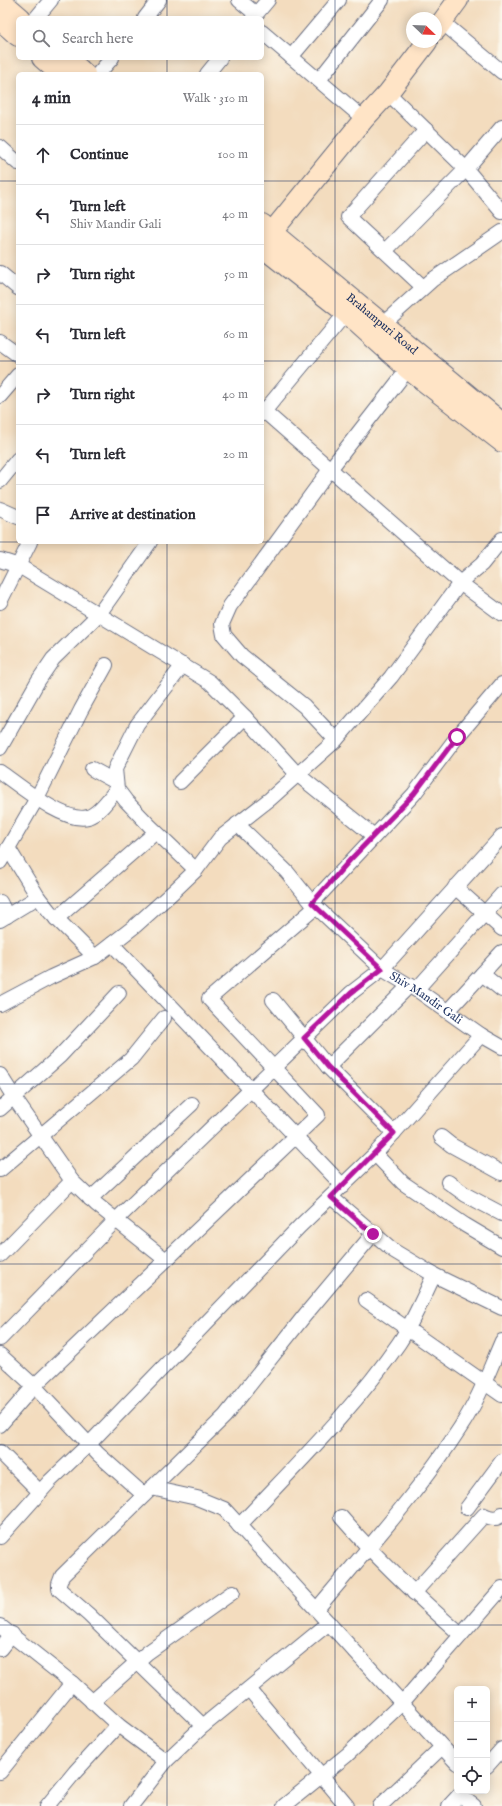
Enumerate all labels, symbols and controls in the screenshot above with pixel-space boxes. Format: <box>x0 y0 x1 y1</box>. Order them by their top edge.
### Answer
north arrow <box>406 12 442 48</box>
search box <box>16 16 264 60</box>
icon: search <box>30 27 52 49</box>
text: Search here <box>62 29 133 48</box>
text: 4 min <box>32 88 71 109</box>
text: Walk · 310 m <box>183 90 248 107</box>
icon: ahead <box>32 144 54 166</box>
text: Continue <box>70 145 128 164</box>
text: 100 m <box>218 146 248 163</box>
text: Turn left <box>70 197 126 216</box>
icon: left <box>32 204 54 226</box>
text: 40 m <box>222 206 248 223</box>
text: Shiv Mandir Gali <box>70 216 161 233</box>
icon: right <box>32 264 54 286</box>
text: Turn right <box>70 265 135 284</box>
text: 50 m <box>224 266 248 283</box>
street label: Brahampuri Road <box>343 290 421 358</box>
icon: left <box>32 324 54 346</box>
text: Turn left <box>70 325 126 344</box>
text: 60 m <box>223 326 248 343</box>
icon: right <box>32 384 54 406</box>
text: Turn right <box>70 385 135 404</box>
text: 40 m <box>222 386 248 403</box>
icon: left <box>32 444 54 466</box>
text: Turn left <box>70 445 126 464</box>
text: 20 m <box>223 446 248 463</box>
icon: arrive <box>32 504 54 526</box>
text: Arrive at destination <box>70 505 196 524</box>
route start <box>448 728 466 746</box>
street label: Shiv Mandir Gali <box>387 968 465 1028</box>
route end <box>364 1225 382 1243</box>
map controls <box>454 1686 490 1794</box>
button: + <box>454 1686 490 1722</box>
button: − <box>454 1722 490 1758</box>
button: locate <box>454 1758 490 1794</box>

